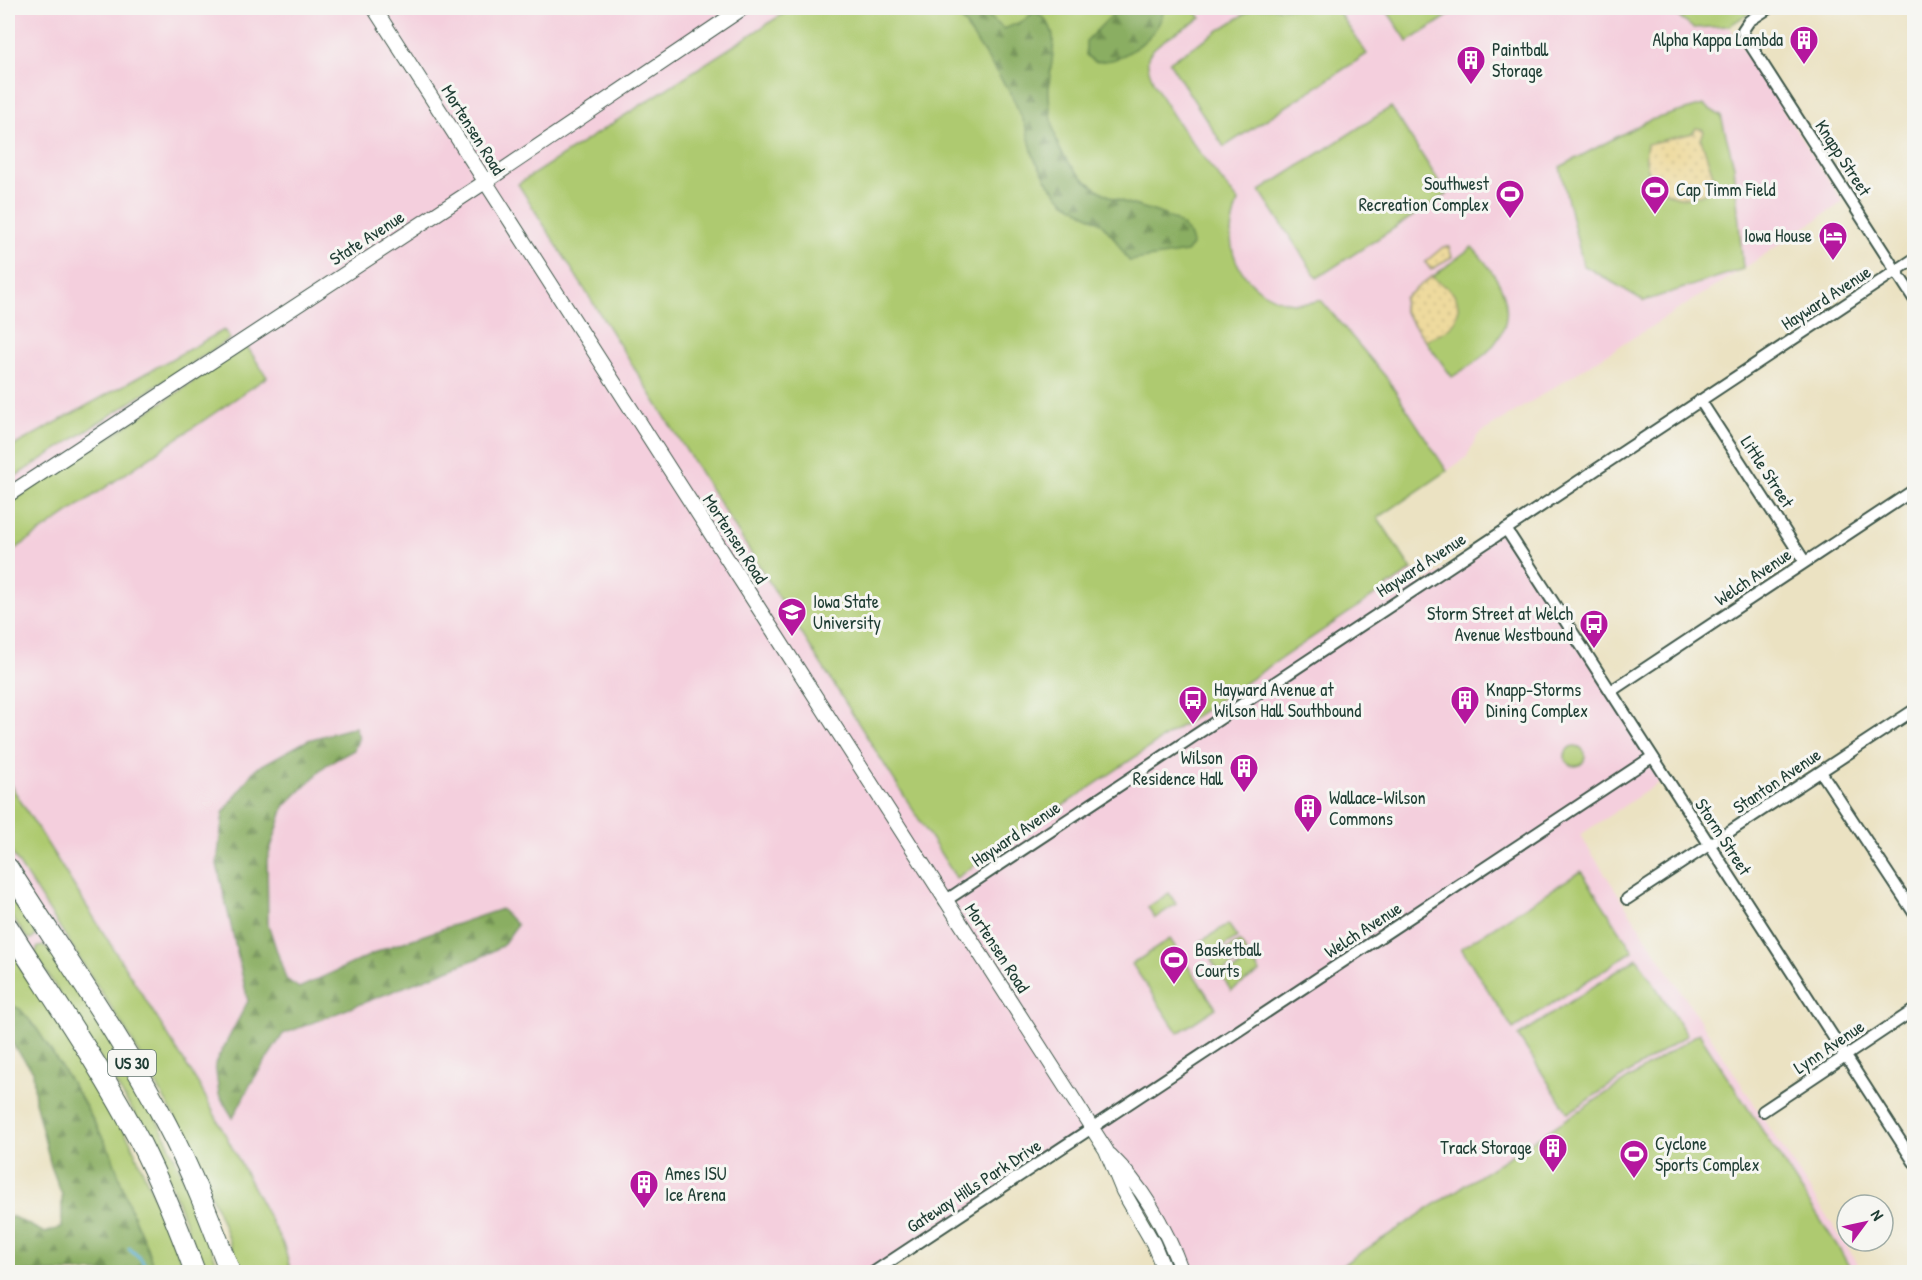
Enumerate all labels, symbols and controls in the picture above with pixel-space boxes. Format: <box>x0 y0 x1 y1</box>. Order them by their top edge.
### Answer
building icon: Alpha Kappa Lambda <box>1788 24 1820 66</box>
place label: Alpha Kappa Lambda <box>1652 27 1783 52</box>
place label: Paintball Storage <box>1492 37 1549 83</box>
building icon: Paintball Storage <box>1455 44 1487 86</box>
street label: Mortensen Road <box>436 80 511 180</box>
street label: Knapp Street <box>1809 115 1878 201</box>
place label: Southwest Recreation Complex <box>1359 171 1490 217</box>
sports icon: Cap Timm Field <box>1639 174 1671 216</box>
place label: Cap Timm Field <box>1676 177 1776 202</box>
sports icon: Southwest Recreation Complex <box>1494 178 1526 220</box>
street label: State Avenue <box>324 204 409 271</box>
hotel icon: Iowa House <box>1817 220 1849 262</box>
place label: Iowa House <box>1744 223 1812 248</box>
street label: Hayward Avenue <box>1776 259 1875 336</box>
street label: Little Street <box>1735 431 1800 513</box>
street label: Mortensen Road <box>697 489 774 588</box>
street label: Hayward Avenue <box>1371 526 1470 603</box>
street label: Welch Avenue <box>1710 542 1796 611</box>
place label: Iowa State University <box>813 589 882 635</box>
school or university icon: Iowa State University <box>776 596 808 638</box>
place label: Storm Street at Welch Avenue Westbound <box>1427 601 1573 647</box>
bus stop icon: Storm Street at Welch Avenue Westbound <box>1578 608 1610 650</box>
place label: Hayward Avenue at Wilson Hall Southbound <box>1214 677 1361 723</box>
place label: Knapp-Storms Dining Complex <box>1486 677 1588 723</box>
bus stop icon: Hayward Avenue at Wilson Hall Southbound <box>1177 684 1209 726</box>
building icon: Knapp-Storms Dining Complex <box>1449 684 1481 726</box>
street label: Stanton Avenue <box>1728 742 1826 819</box>
place label: Wilson Residence Hall <box>1133 745 1223 791</box>
building icon: Wilson Residence Hall <box>1228 752 1260 794</box>
place label: Wallace-Wilson Commons <box>1329 785 1426 831</box>
building icon: Wallace-Wilson Commons <box>1292 792 1324 834</box>
street label: Storm Street <box>1689 793 1758 881</box>
street label: Hayward Avenue <box>966 795 1065 873</box>
street label: Welch Avenue <box>1319 895 1406 964</box>
street label: Mortensen Road <box>959 898 1036 997</box>
place label: Basketball Courts <box>1195 937 1261 983</box>
sports icon: Basketball Courts <box>1158 944 1190 986</box>
street label: Lynn Avenue <box>1788 1014 1869 1079</box>
road number: US 30 <box>108 1050 156 1076</box>
place label: Cyclone Sports Complex <box>1655 1131 1760 1177</box>
building icon: Track Storage <box>1537 1132 1569 1174</box>
street label: Gateway Hills Park Drive <box>902 1133 1046 1238</box>
place label: Track Storage <box>1440 1135 1532 1160</box>
sports icon: Cyclone Sports Complex <box>1618 1138 1650 1180</box>
place label: Ames ISU Ice Arena <box>665 1161 727 1207</box>
building icon: Ames ISU Ice Arena <box>628 1168 660 1210</box>
north arrow <box>1835 1193 1895 1253</box>
text: N <box>1866 1205 1889 1225</box>

